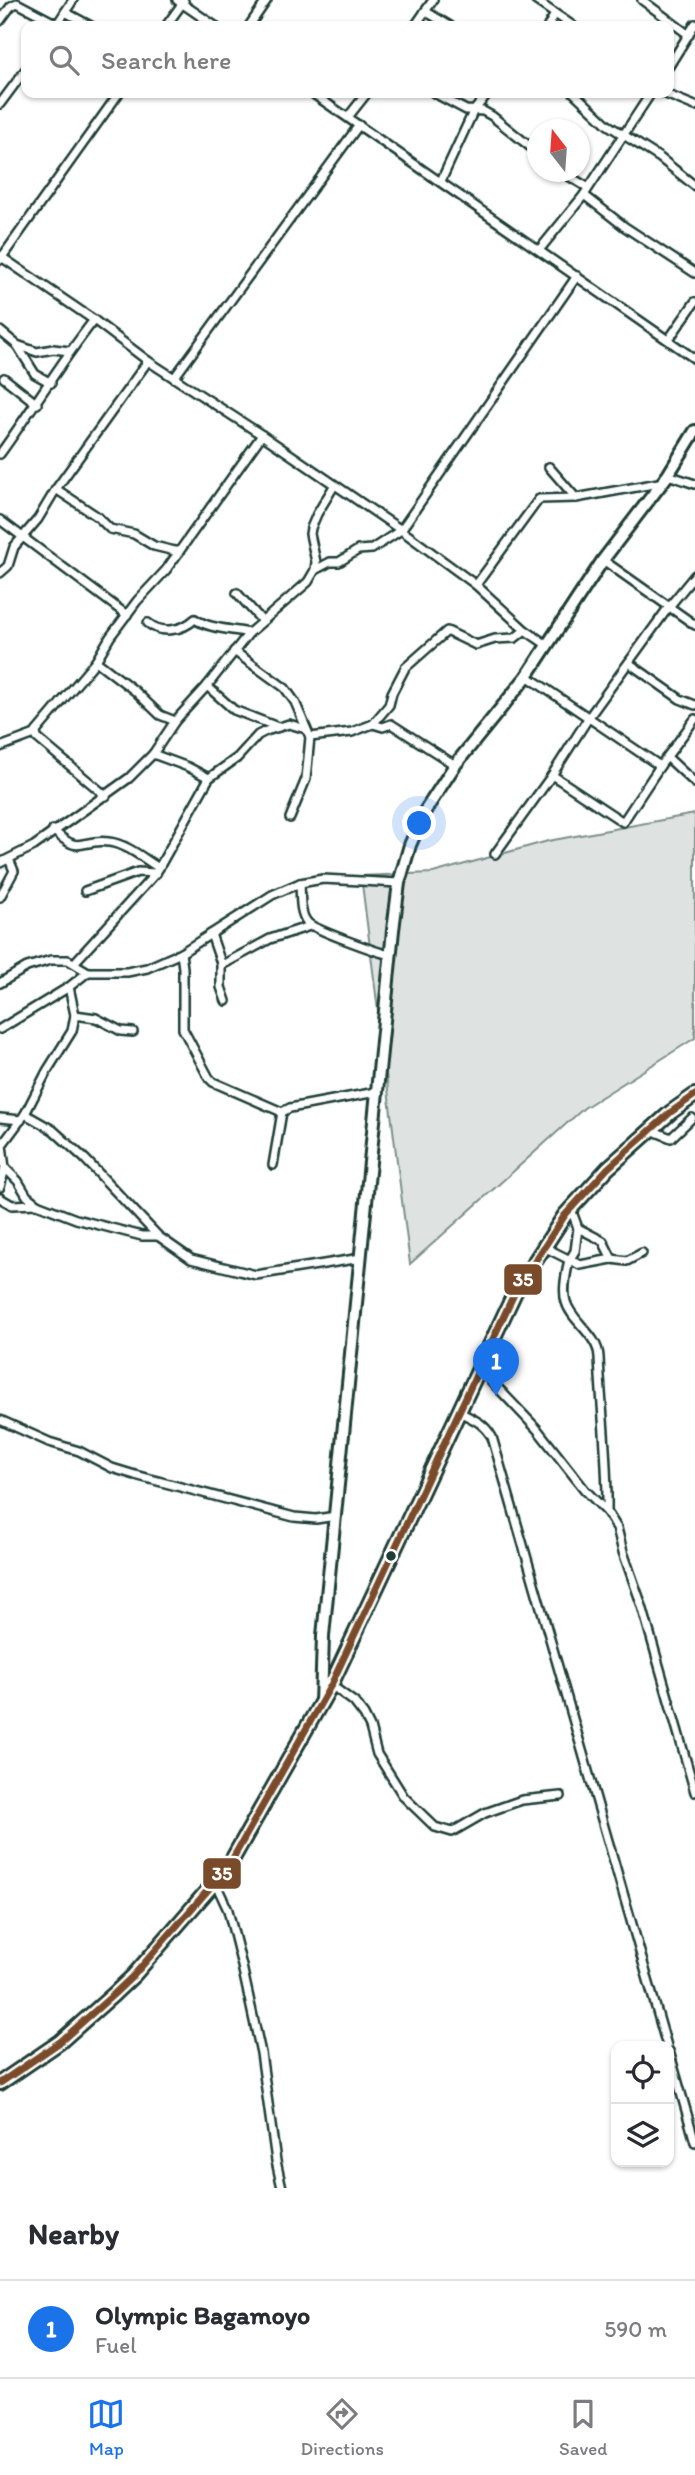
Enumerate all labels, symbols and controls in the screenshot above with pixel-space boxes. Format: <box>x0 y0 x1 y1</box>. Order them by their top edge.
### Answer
search box <box>21 21 674 98</box>
icon: search <box>45 41 83 79</box>
text: Search here <box>101 44 231 76</box>
north arrow <box>527 119 590 182</box>
your location <box>402 806 436 840</box>
line badge: 35 <box>503 1263 543 1296</box>
text: 35 <box>513 1268 533 1291</box>
pin: 1 <box>473 1338 519 1396</box>
unlabelled marker <box>384 1549 398 1563</box>
line badge: 35 <box>202 1857 242 1890</box>
text: 35 <box>212 1862 232 1885</box>
map controls <box>611 2041 674 2167</box>
button: locate <box>611 2041 674 2104</box>
button: layers <box>611 2104 674 2167</box>
text: Nearby <box>28 2215 119 2252</box>
text: Olympic Bagamoyo <box>95 2299 310 2331</box>
text: 1 <box>46 2315 56 2343</box>
text: 590 m <box>604 2315 667 2343</box>
text: Fuel <box>95 2331 137 2359</box>
tab: Map <box>87 2395 125 2460</box>
tab: Directions <box>300 2395 384 2460</box>
tab: Saved <box>559 2395 607 2460</box>

